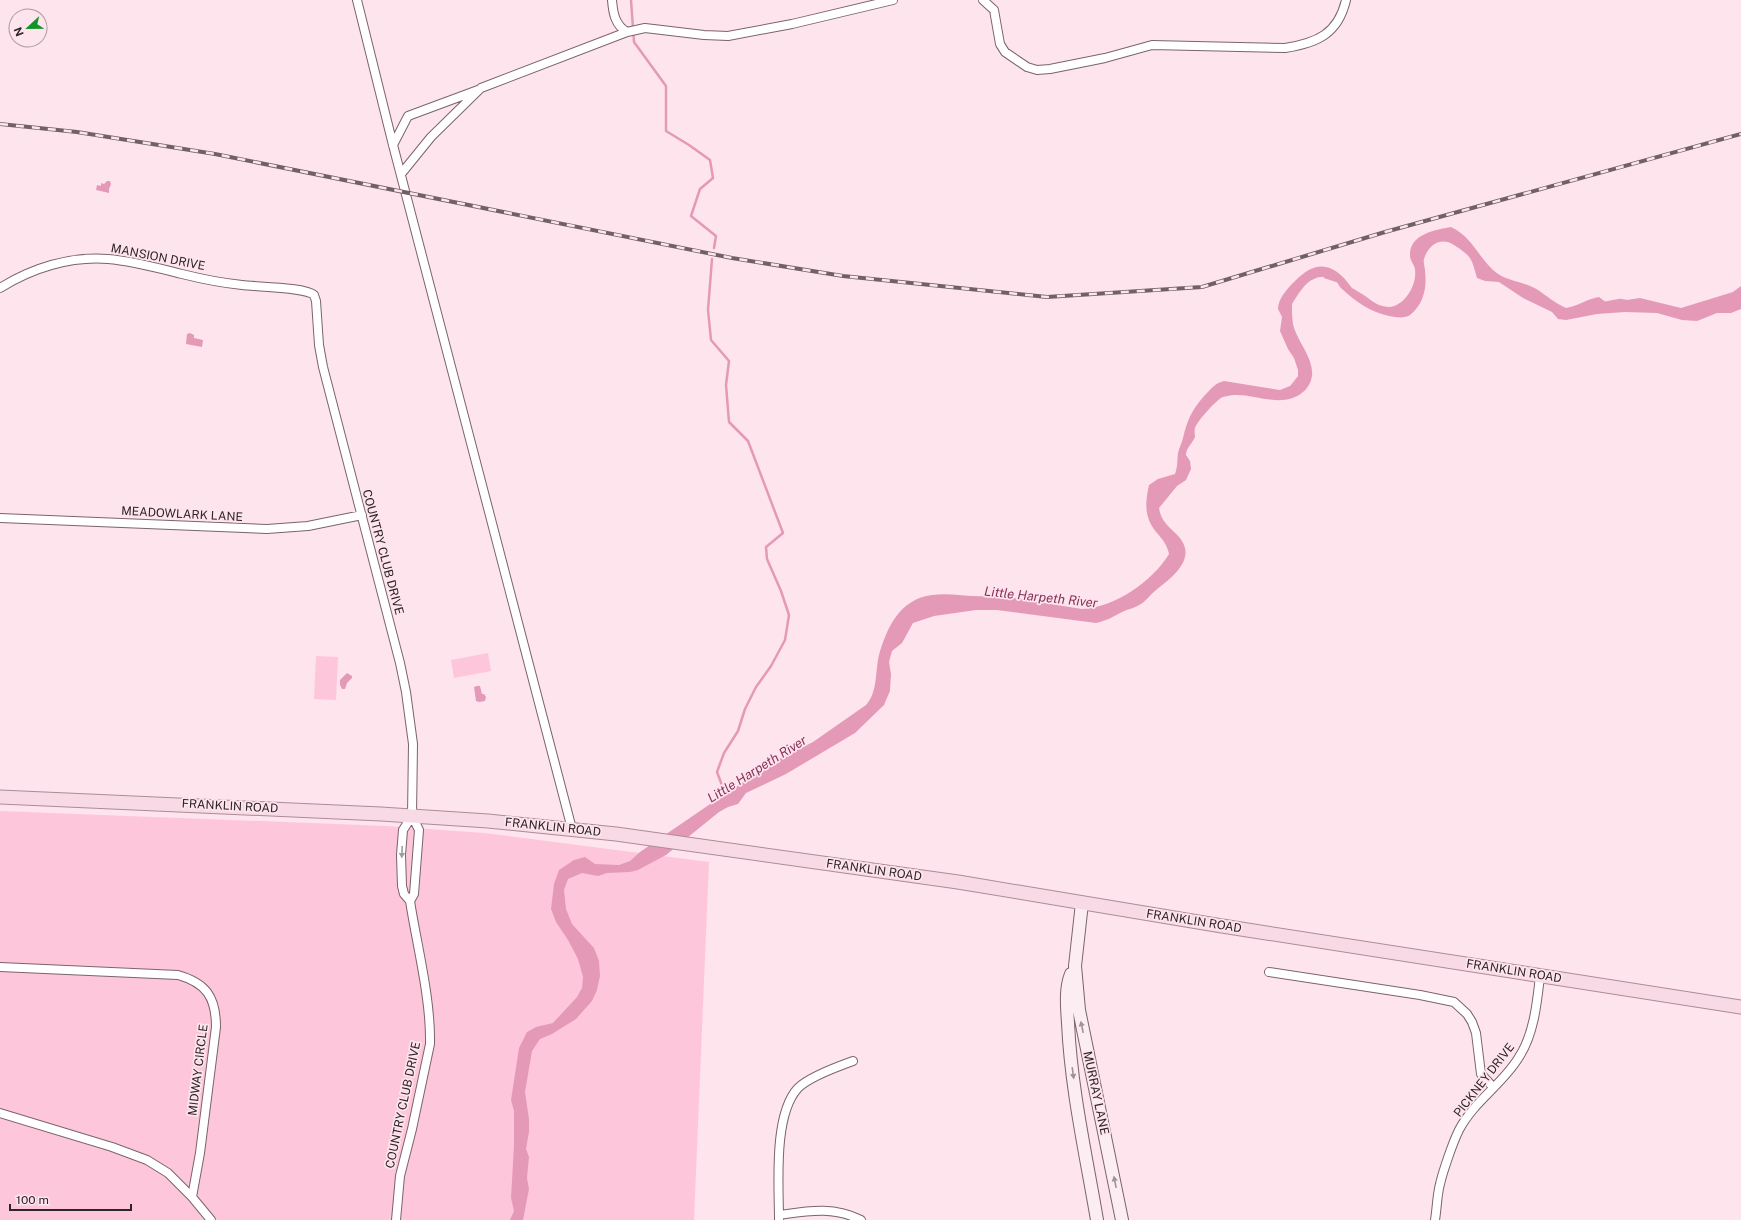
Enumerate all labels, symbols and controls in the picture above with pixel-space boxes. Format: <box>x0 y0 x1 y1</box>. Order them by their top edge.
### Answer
north arrow <box>8 8 48 48</box>
text: N <box>12 26 26 38</box>
street label: MANSION DRIVE <box>110 241 206 273</box>
street label: COUNTRY CLUB DRIVE <box>360 488 406 616</box>
street label: MEADOWLARK LANE <box>121 504 243 524</box>
water label: Little Harpeth River <box>983 584 1099 610</box>
water label: Little Harpeth River <box>705 732 809 806</box>
street label: FRANKLIN ROAD <box>181 796 279 816</box>
street label: FRANKLIN ROAD <box>504 815 602 839</box>
one-way arrow <box>398 846 405 858</box>
street label: FRANKLIN ROAD <box>825 856 923 884</box>
street label: FRANKLIN ROAD <box>1145 907 1243 935</box>
street label: FRANKLIN ROAD <box>1465 957 1563 985</box>
one-way arrow <box>1079 1021 1085 1033</box>
street label: MIDWAY CIRCLE <box>185 1023 211 1117</box>
street label: COUNTRY CLUB DRIVE <box>383 1040 423 1170</box>
street label: PICKNEY DRIVE <box>1451 1040 1517 1120</box>
street label: MURRAY LANE <box>1080 1050 1112 1136</box>
one-way arrow <box>1070 1067 1076 1079</box>
one-way arrow <box>1111 1176 1117 1188</box>
scale bar <box>10 1186 131 1212</box>
text: 100 m <box>16 1193 49 1207</box>

